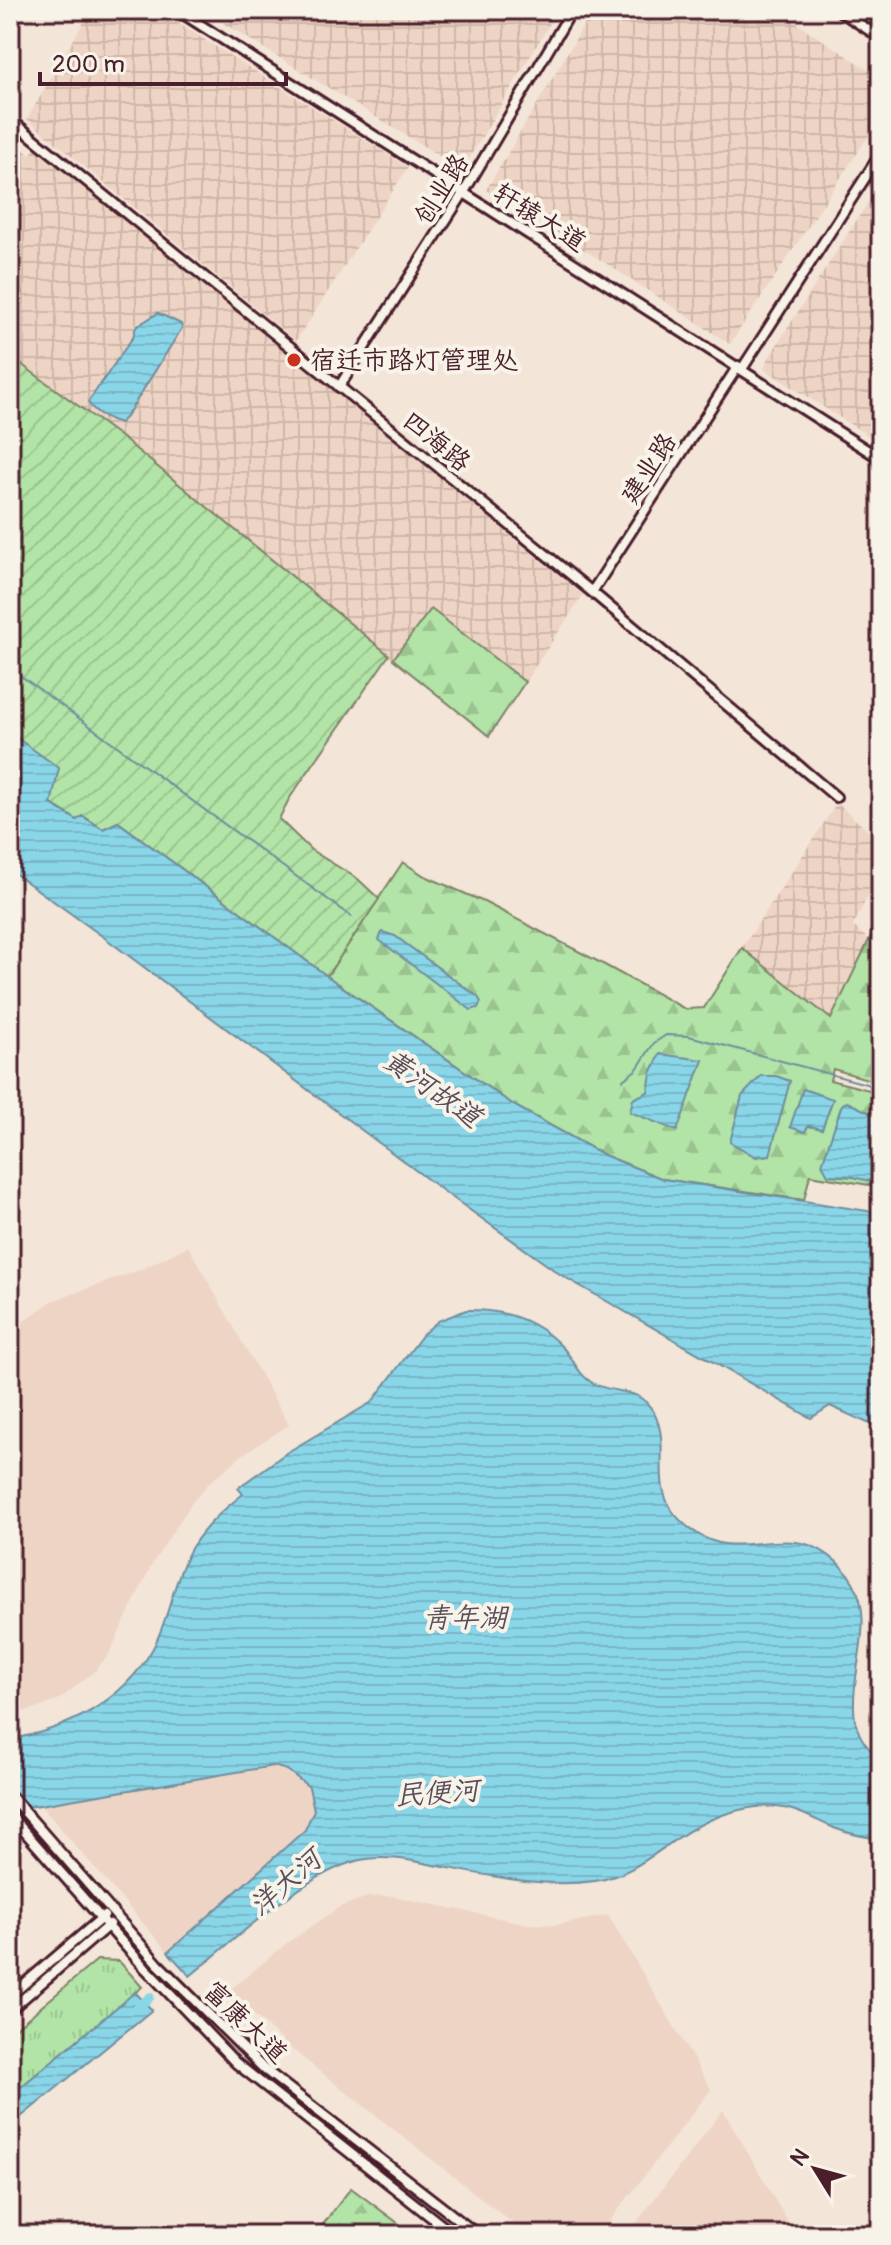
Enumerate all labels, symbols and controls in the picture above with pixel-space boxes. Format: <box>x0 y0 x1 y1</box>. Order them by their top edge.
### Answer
scale bar <box>40 36 286 86</box>
text: 200 m <box>52 50 125 79</box>
street label: 创业路 <box>408 148 476 231</box>
street label: 轩辕大道 <box>487 177 592 259</box>
place label: 宿迁市路灯管理处 <box>310 345 518 377</box>
marker: 宿迁市路灯管理处 <box>285 351 303 369</box>
street label: 四海路 <box>396 405 477 479</box>
street label: 建业路 <box>614 427 684 510</box>
water label: 黄河故道 <box>376 1043 490 1137</box>
water label: 青年湖 <box>423 1601 510 1636</box>
water label: 民便河 <box>394 1773 484 1814</box>
water label: 洋大河 <box>243 1840 332 1924</box>
street label: 富康大道 <box>197 1975 294 2070</box>
north arrow <box>775 2129 855 2209</box>
text: N <box>784 2143 816 2172</box>

